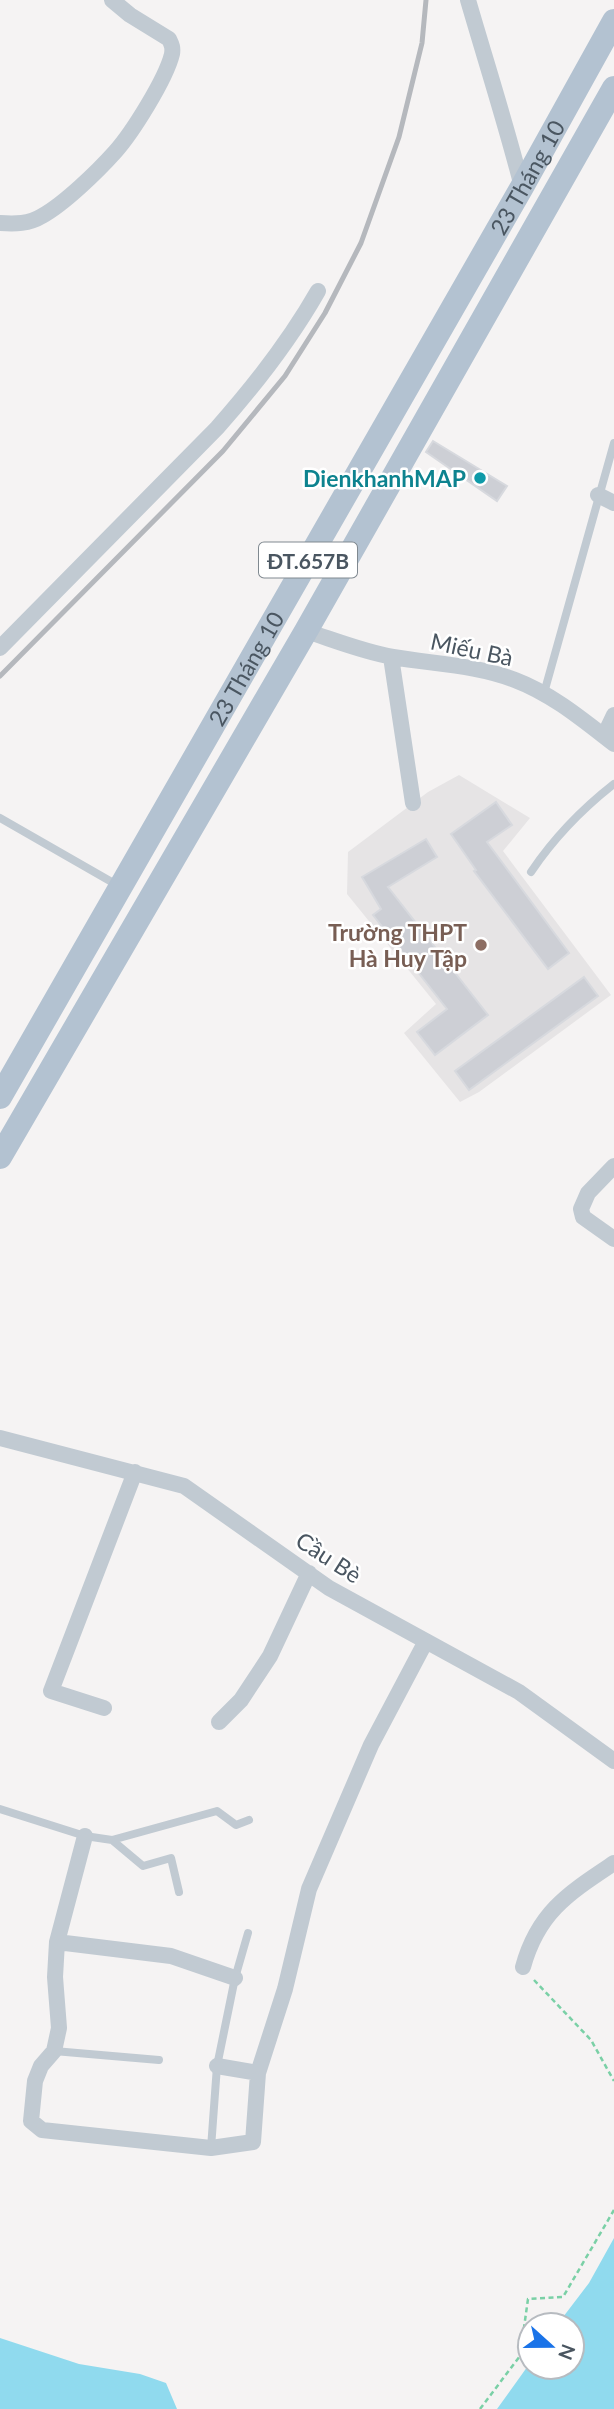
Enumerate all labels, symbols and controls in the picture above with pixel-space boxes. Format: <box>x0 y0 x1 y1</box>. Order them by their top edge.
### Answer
street label: 23 Tháng 10 <box>484 115 570 240</box>
place label: DienkhanhMAP <box>303 464 466 492</box>
marker: DienkhanhMAP <box>472 470 488 486</box>
road number: ĐT.657B <box>259 542 357 578</box>
street label: 23 Tháng 10 <box>202 606 290 731</box>
street label: Miếu Bà <box>428 627 516 671</box>
place label: Trường THPT Hà Huy Tập <box>328 918 467 972</box>
marker: Trường THPT Hà Huy Tập <box>473 937 489 953</box>
street label: Cầu Bè <box>291 1526 367 1588</box>
north arrow <box>516 2311 586 2381</box>
text: N <box>554 2341 581 2363</box>

